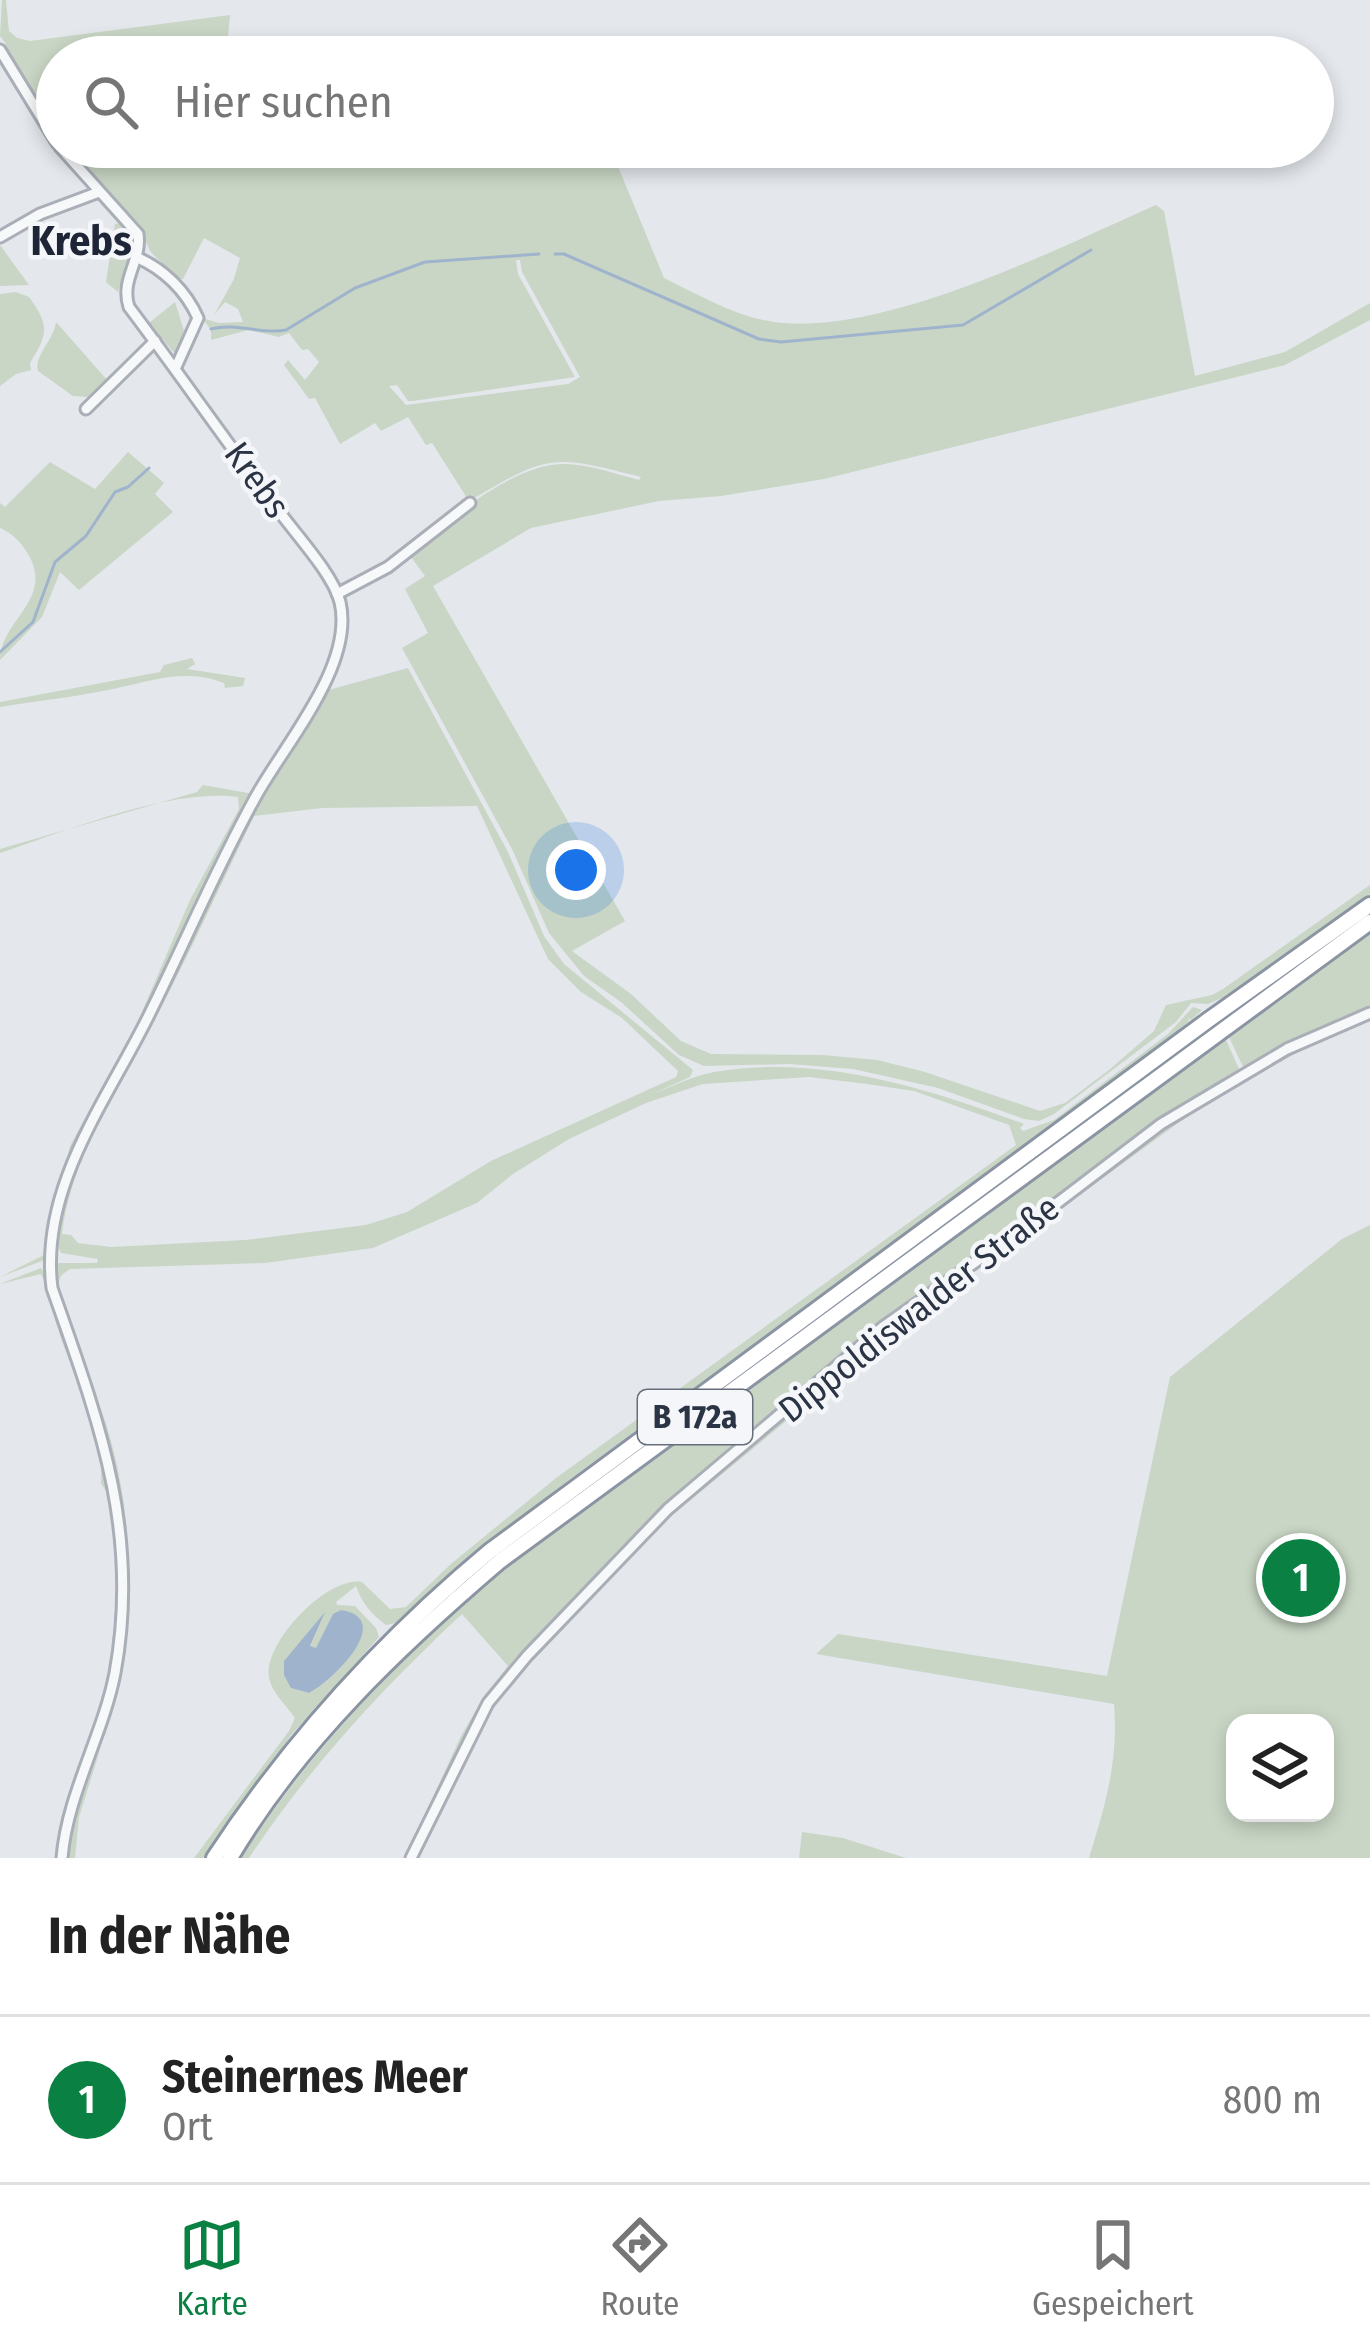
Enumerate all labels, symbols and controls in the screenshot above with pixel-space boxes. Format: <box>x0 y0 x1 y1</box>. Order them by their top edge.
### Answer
search box <box>36 36 1334 168</box>
icon: search <box>78 69 144 135</box>
text: Hier suchen <box>174 75 393 129</box>
district label: Krebs <box>30 216 132 266</box>
street label: Krebs <box>215 434 299 526</box>
your location <box>546 840 606 900</box>
street label: Dippoldiswalder Straße <box>770 1186 1068 1432</box>
road number: B 172a <box>638 1390 752 1444</box>
pin: 1 <box>1262 1533 1340 1623</box>
map controls <box>1226 1714 1334 1822</box>
button: layers <box>1226 1714 1334 1822</box>
text: In der Nähe <box>48 1905 290 1967</box>
text: Steinernes Meer <box>162 2050 468 2104</box>
text: 1 <box>79 2077 95 2123</box>
text: 800 m <box>1223 2077 1322 2123</box>
text: Ort <box>162 2104 213 2150</box>
tab: Karte <box>176 2212 248 2324</box>
tab: Route <box>601 2212 679 2324</box>
tab: Gespeichert <box>1032 2212 1194 2324</box>

